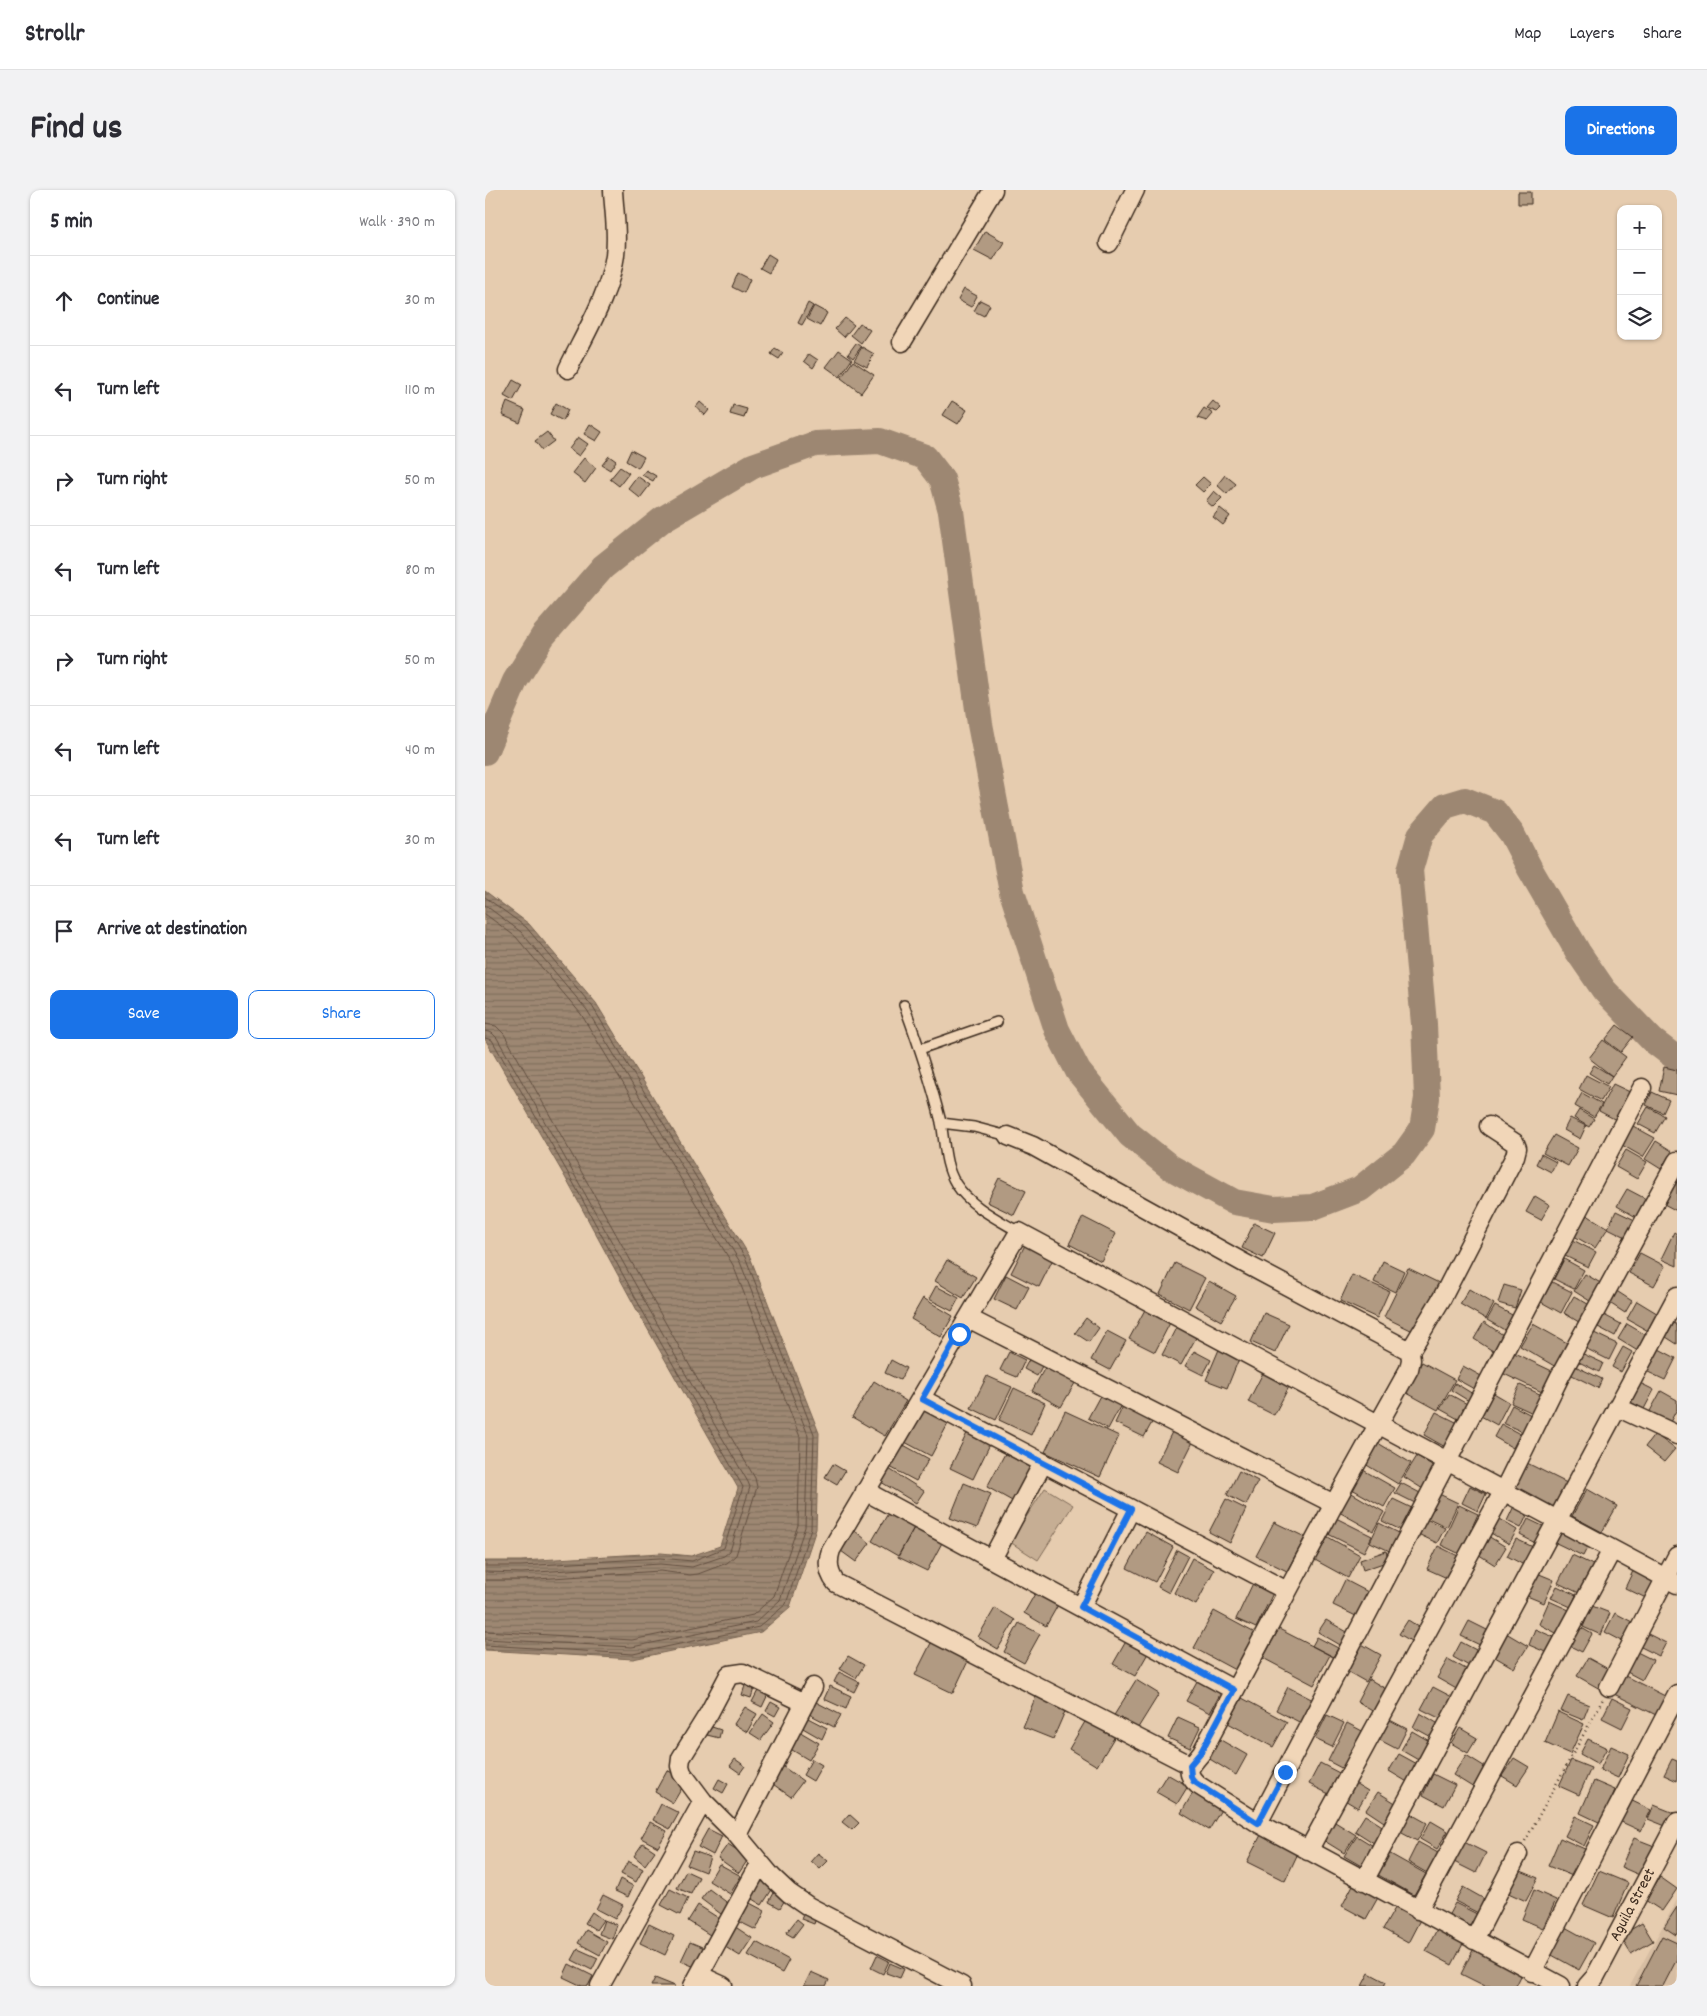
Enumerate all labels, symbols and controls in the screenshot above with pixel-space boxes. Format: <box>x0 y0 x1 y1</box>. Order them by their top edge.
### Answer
text: Strollr <box>25 18 84 52</box>
text: Map <box>1514 22 1541 47</box>
text: Layers <box>1569 22 1615 47</box>
text: Share <box>1643 22 1682 47</box>
text: Find us <box>30 105 122 155</box>
button: Directions <box>1565 106 1677 155</box>
map controls <box>1617 205 1662 340</box>
button: + <box>1617 205 1662 250</box>
text: 5 min <box>50 208 93 238</box>
text: Walk · 390 m <box>359 211 435 234</box>
button: − <box>1617 250 1662 295</box>
icon: ahead <box>50 287 78 315</box>
text: Continue <box>97 287 159 314</box>
text: 30 m <box>405 289 435 312</box>
button: layers <box>1617 295 1662 340</box>
icon: left <box>50 377 78 405</box>
text: Turn left <box>97 377 160 404</box>
text: 110 m <box>405 379 435 402</box>
icon: right <box>50 467 78 495</box>
text: Turn right <box>97 467 168 494</box>
text: 50 m <box>404 469 435 492</box>
icon: left <box>50 557 78 585</box>
text: Turn left <box>97 557 160 584</box>
text: 80 m <box>405 559 435 582</box>
icon: right <box>50 647 78 675</box>
text: Turn right <box>97 647 168 674</box>
text: 50 m <box>404 649 435 672</box>
icon: left <box>50 737 78 765</box>
text: Turn left <box>97 737 160 764</box>
text: 40 m <box>405 739 435 762</box>
icon: left <box>50 827 78 855</box>
text: Turn left <box>97 827 160 854</box>
text: 30 m <box>405 829 435 852</box>
icon: arrive <box>50 917 78 945</box>
text: Arrive at destination <box>97 917 247 944</box>
button: Save <box>50 990 238 1039</box>
button: Share <box>248 990 435 1039</box>
route start <box>948 1323 971 1346</box>
route end <box>1274 1761 1297 1784</box>
street label: Aguila Street <box>1604 1864 1662 1945</box>

